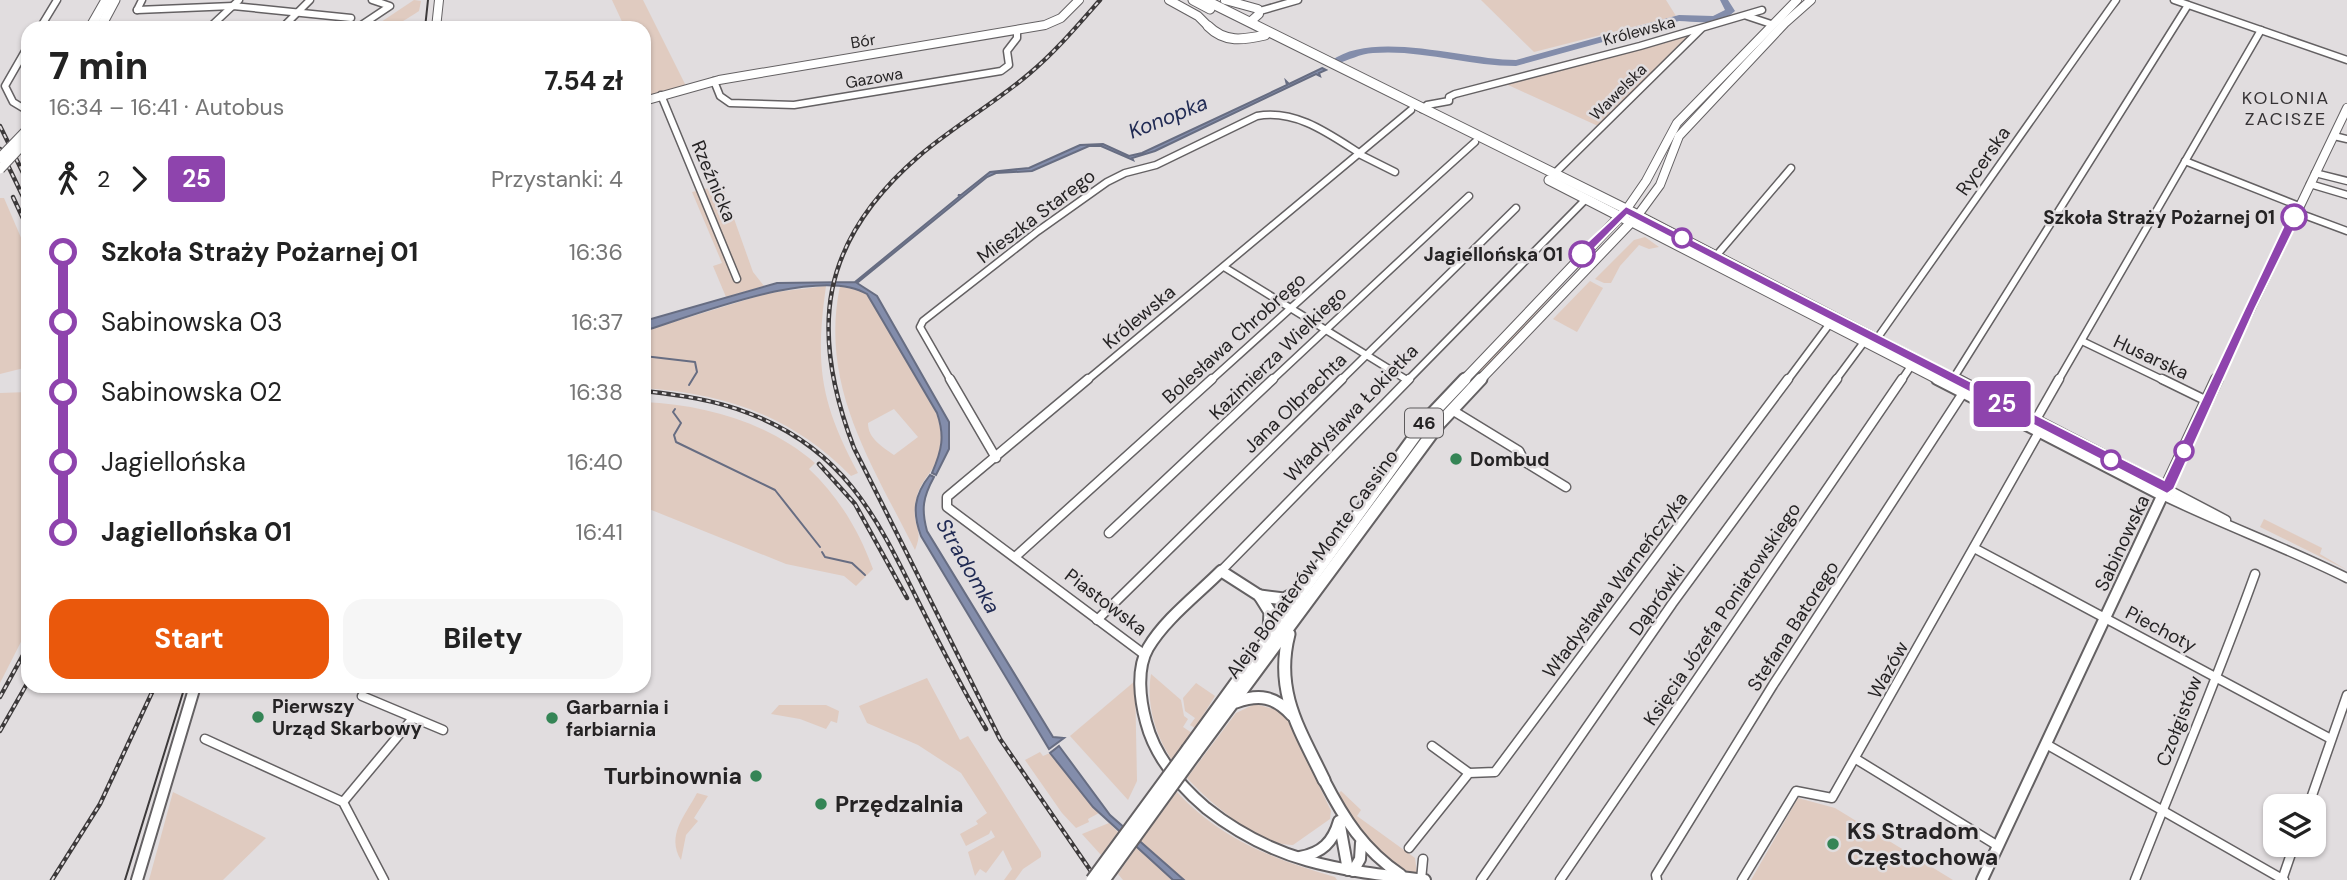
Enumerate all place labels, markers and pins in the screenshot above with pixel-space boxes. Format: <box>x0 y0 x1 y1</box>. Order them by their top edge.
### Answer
marker: Szkoła Straży Pożarnej 01 <box>2281 204 2307 230</box>
place label: Szkoła Straży Pożarnej 01 <box>2043 205 2275 230</box>
unlabelled marker <box>1672 228 1692 248</box>
marker: Jagiellońska 01 <box>1569 241 1595 267</box>
place label: Jagiellońska 01 <box>1424 242 1563 267</box>
unlabelled marker <box>2174 441 2194 461</box>
place label: Dombud <box>1470 447 1550 472</box>
unlabelled marker <box>2101 450 2121 470</box>
marker: Dombud <box>1448 451 1464 467</box>
place label: Pierwszy Urząd Skarbowy <box>272 694 422 741</box>
place label: Garbarnia i farbiarnia <box>566 695 669 742</box>
marker: Pierwszy Urząd Skarbowy <box>250 709 266 725</box>
marker: Garbarnia i farbiarnia <box>544 710 560 726</box>
place label: Turbinownia <box>604 761 742 791</box>
marker: Turbinownia <box>748 768 764 784</box>
place label: Przędzalnia <box>835 789 964 819</box>
marker: Przędzalnia <box>813 796 829 812</box>
place label: KS Stradom Częstochowa <box>1847 816 1998 872</box>
marker: KS Stradom Częstochowa <box>1825 836 1841 852</box>

